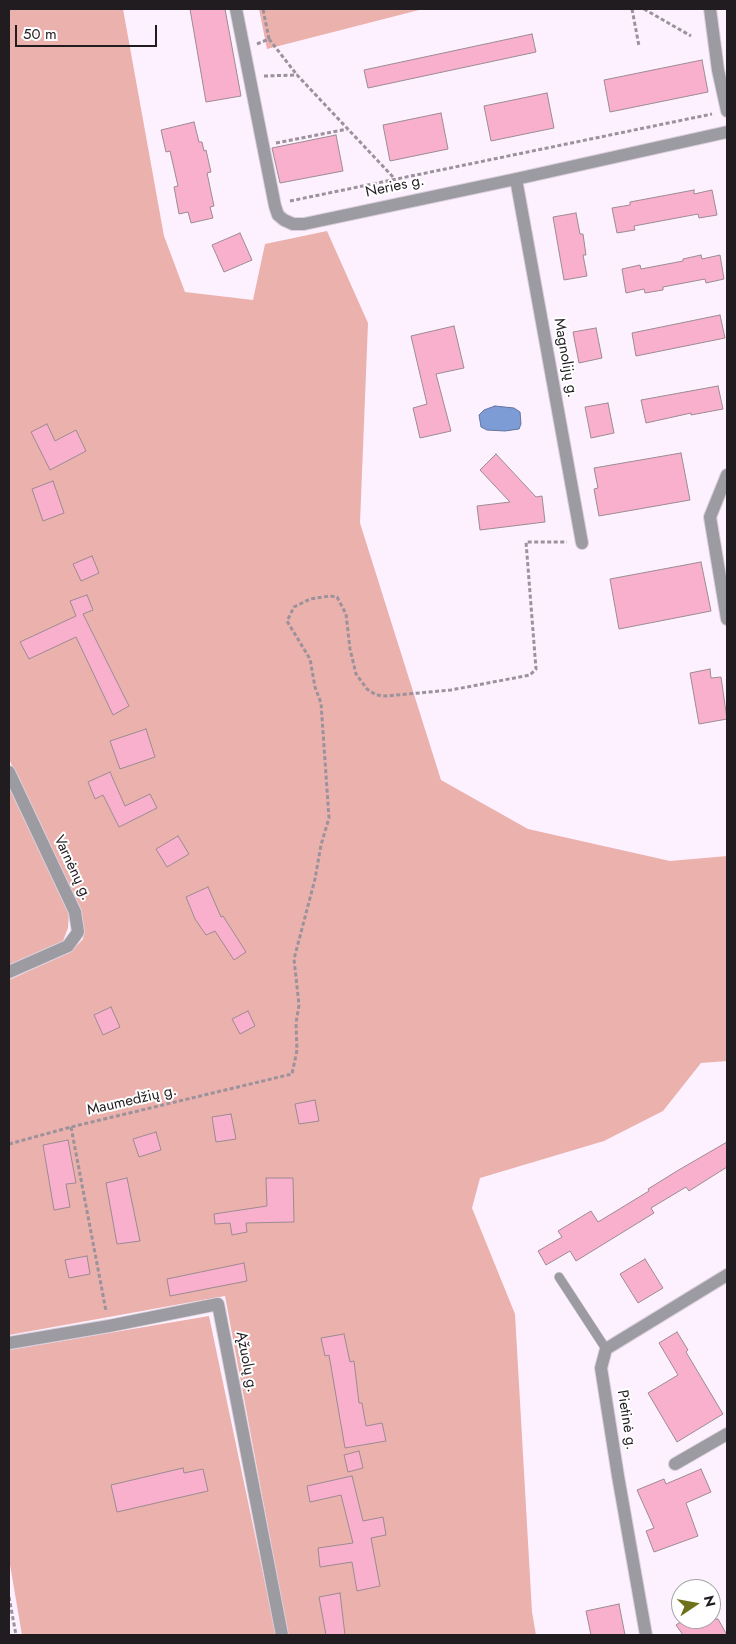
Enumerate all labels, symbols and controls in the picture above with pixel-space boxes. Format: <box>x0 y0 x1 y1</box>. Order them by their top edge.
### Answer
scale bar <box>18 15 160 47</box>
text: 50 m <box>23 23 57 45</box>
street label: Neries g. <box>364 172 426 202</box>
street label: Magnolijų g. <box>549 317 581 399</box>
street label: Varnėnų g. <box>49 833 95 903</box>
street label: Maumedžių g. <box>85 1082 179 1120</box>
street label: Ąžuolų g. <box>231 1330 261 1394</box>
street label: Pietinė g. <box>612 1389 640 1451</box>
north arrow <box>671 1579 721 1629</box>
text: N <box>699 1594 721 1609</box>

